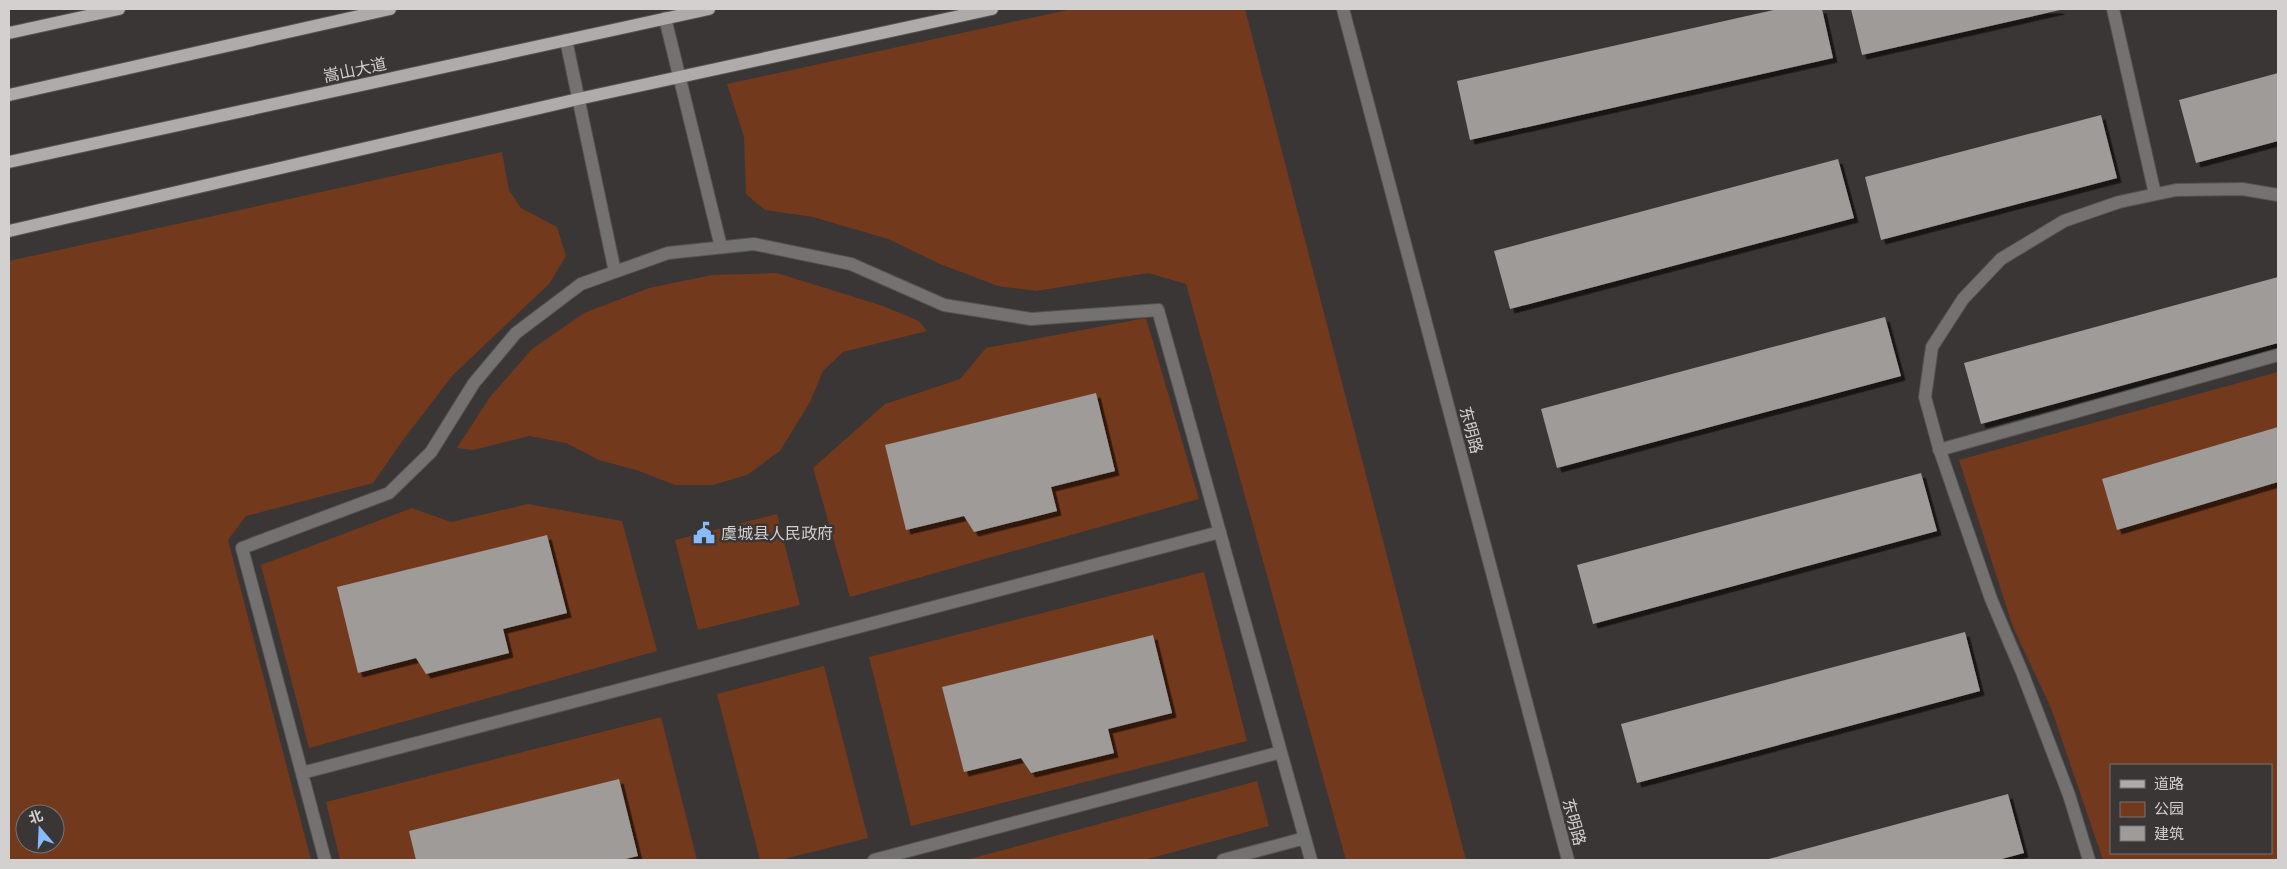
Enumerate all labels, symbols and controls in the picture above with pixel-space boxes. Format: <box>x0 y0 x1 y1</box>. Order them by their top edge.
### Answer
street label: 嵩山大道 <box>322 53 388 87</box>
street label: 东明路 <box>1455 404 1487 456</box>
public building icon: 虞城县人民政府 <box>691 520 717 546</box>
place label: 虞城县人民政府 <box>721 523 833 544</box>
legend <box>2110 764 2272 854</box>
text: 道路 <box>2154 774 2184 794</box>
street label: 东明路 <box>1558 796 1590 848</box>
text: 公园 <box>2154 799 2184 819</box>
north arrow <box>15 804 65 854</box>
text: 北 <box>26 806 45 827</box>
text: 建筑 <box>2154 824 2184 844</box>

